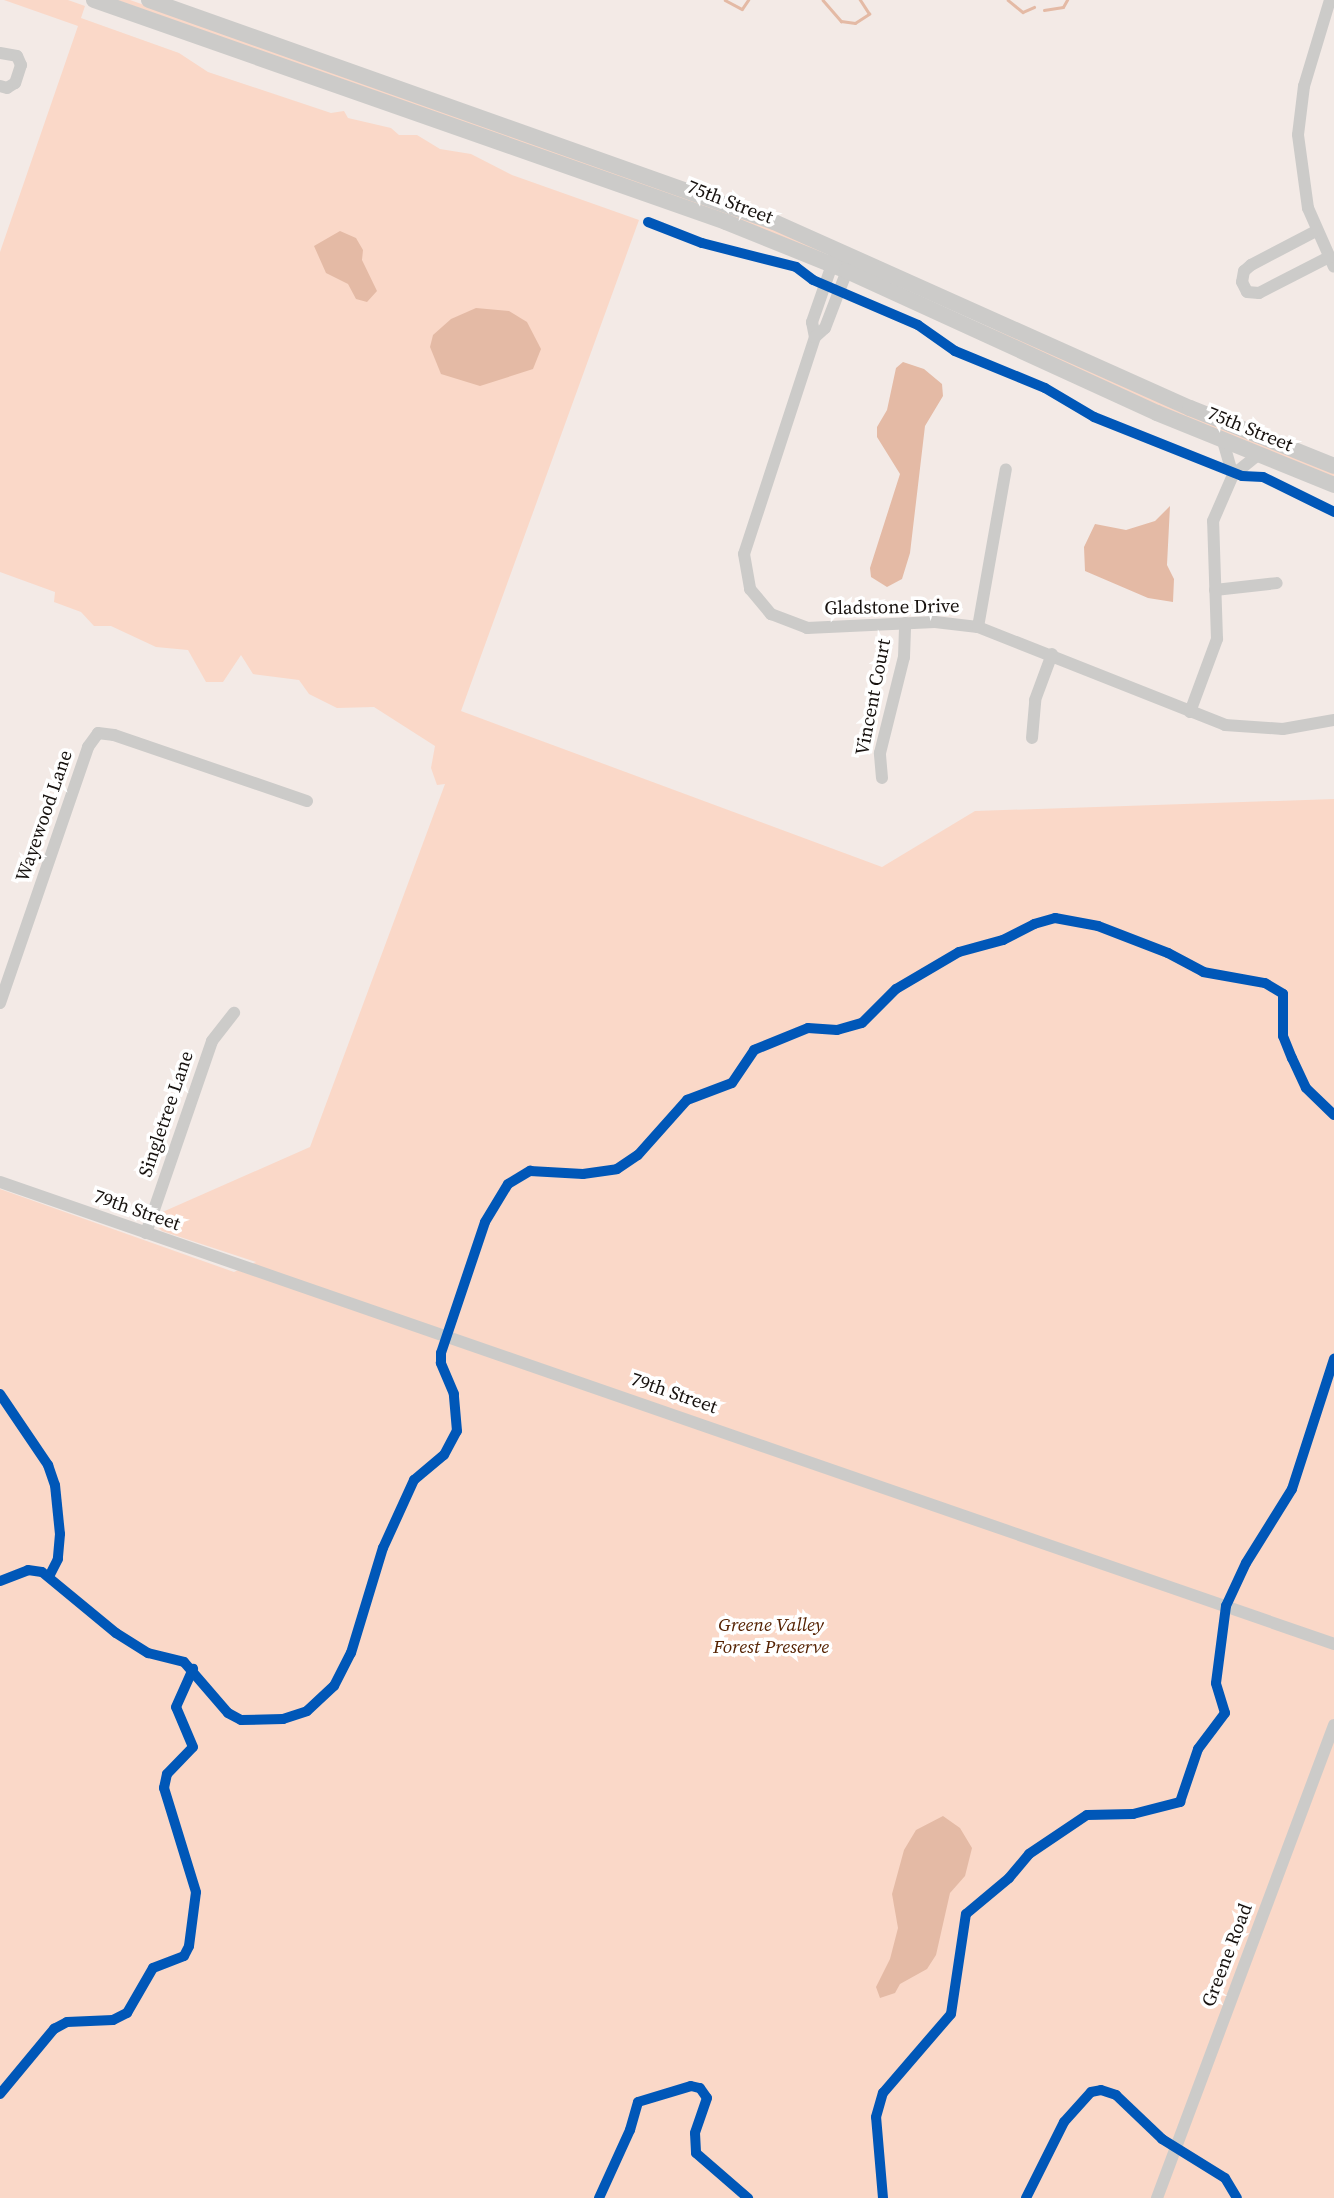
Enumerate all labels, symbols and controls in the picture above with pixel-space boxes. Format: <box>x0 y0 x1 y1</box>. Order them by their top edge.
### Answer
street label: 75th Street <box>684 175 776 229</box>
street label: 75th Street <box>1204 402 1296 456</box>
street label: Gladstone Drive <box>824 594 960 620</box>
street label: Vincent Court <box>851 637 895 757</box>
street label: Wayewood Lane <box>11 747 77 885</box>
street label: Singletree Lane <box>134 1048 198 1180</box>
street label: 79th Street <box>91 1185 183 1235</box>
street label: 79th Street <box>628 1368 720 1418</box>
park label: Greene Valley Forest Preserve <box>713 1614 829 1658</box>
street label: Greene Road <box>1197 1900 1257 2010</box>

